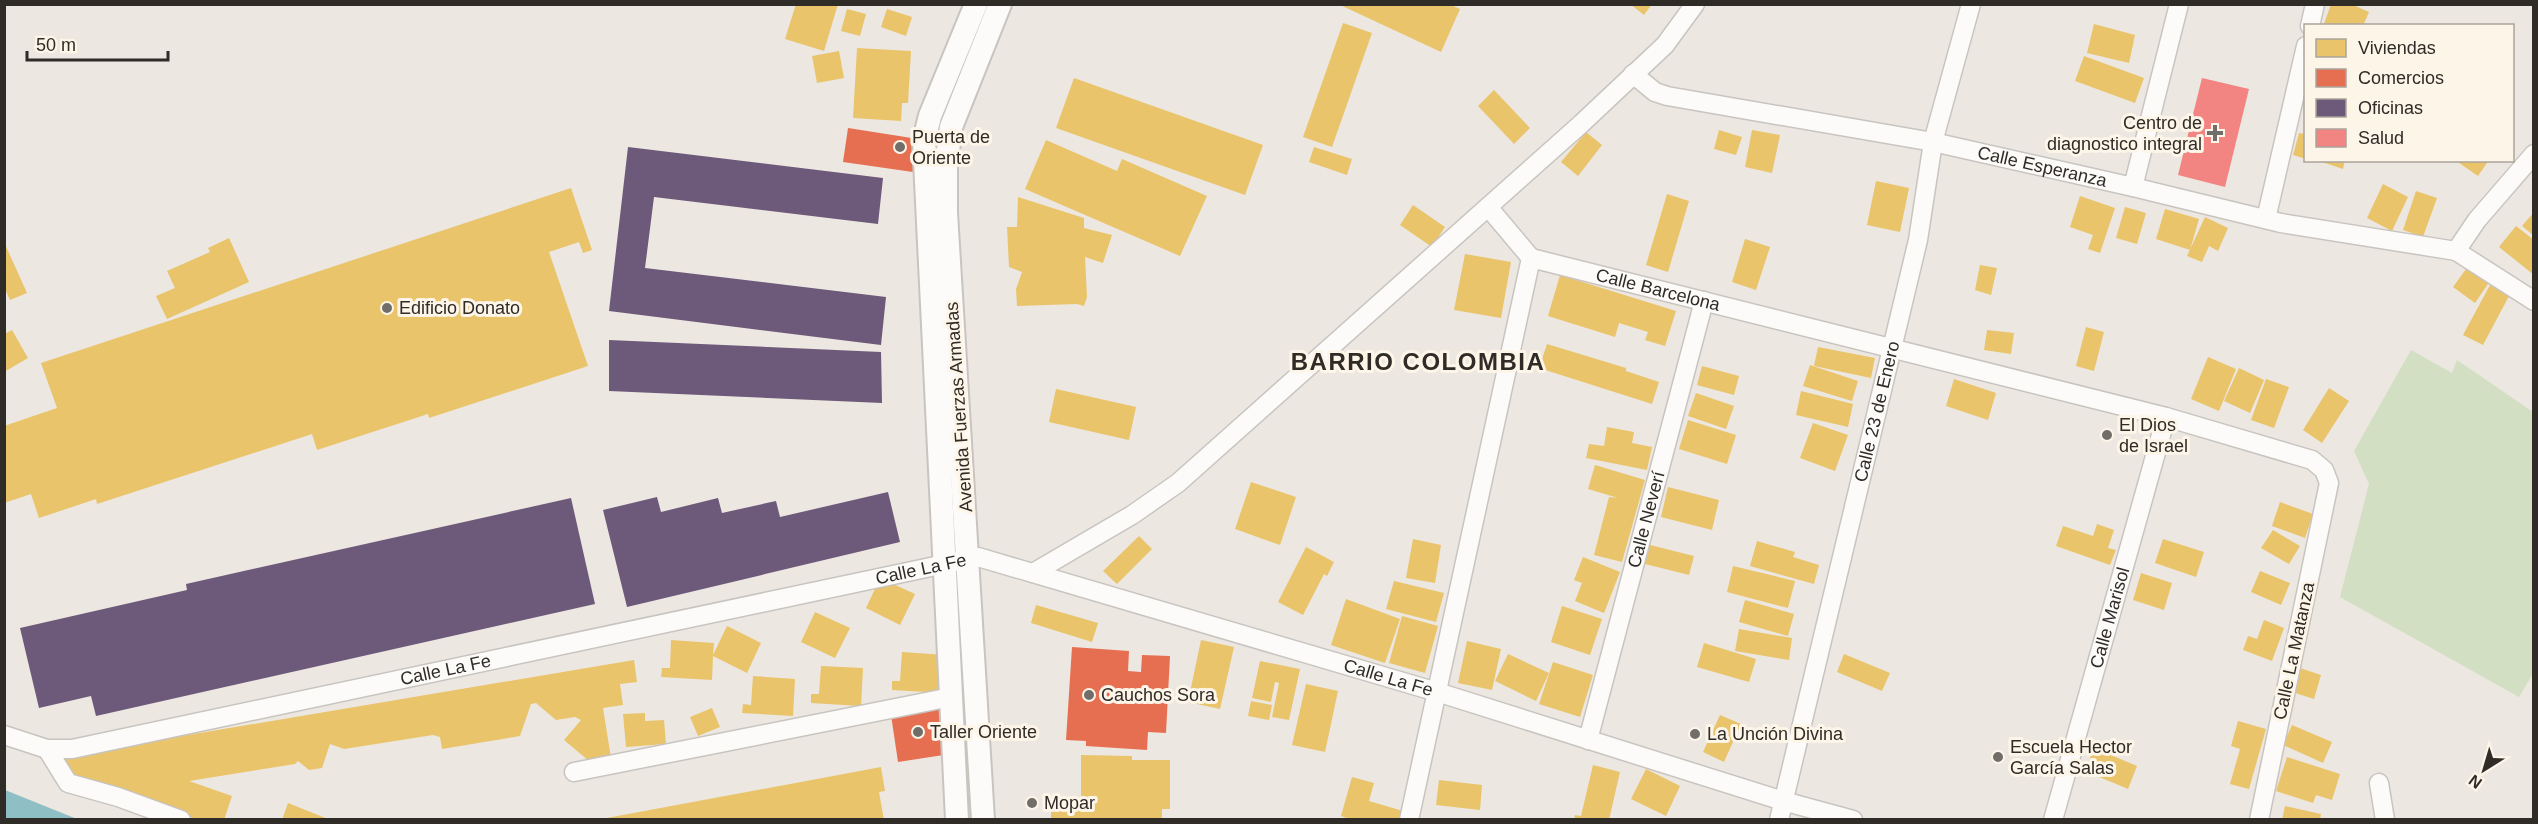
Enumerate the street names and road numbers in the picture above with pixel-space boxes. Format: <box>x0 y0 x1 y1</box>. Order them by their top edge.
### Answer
street label: Calle Esperanza <box>1976 142 2110 191</box>
street label: Calle Barcelona <box>1594 265 1723 315</box>
street label: Avenida Fuerzas Armadas <box>942 301 976 513</box>
street label: Calle 23 de Enero <box>1850 339 1903 484</box>
street label: Calle Neverí <box>1624 469 1669 570</box>
street label: Calle La Fe <box>874 550 968 588</box>
street label: Calle Marisol <box>2086 565 2133 671</box>
street label: Calle La Matanza <box>2270 579 2319 722</box>
street label: Calle La Fe <box>398 651 493 689</box>
street label: Calle La Fe <box>1341 655 1435 700</box>

